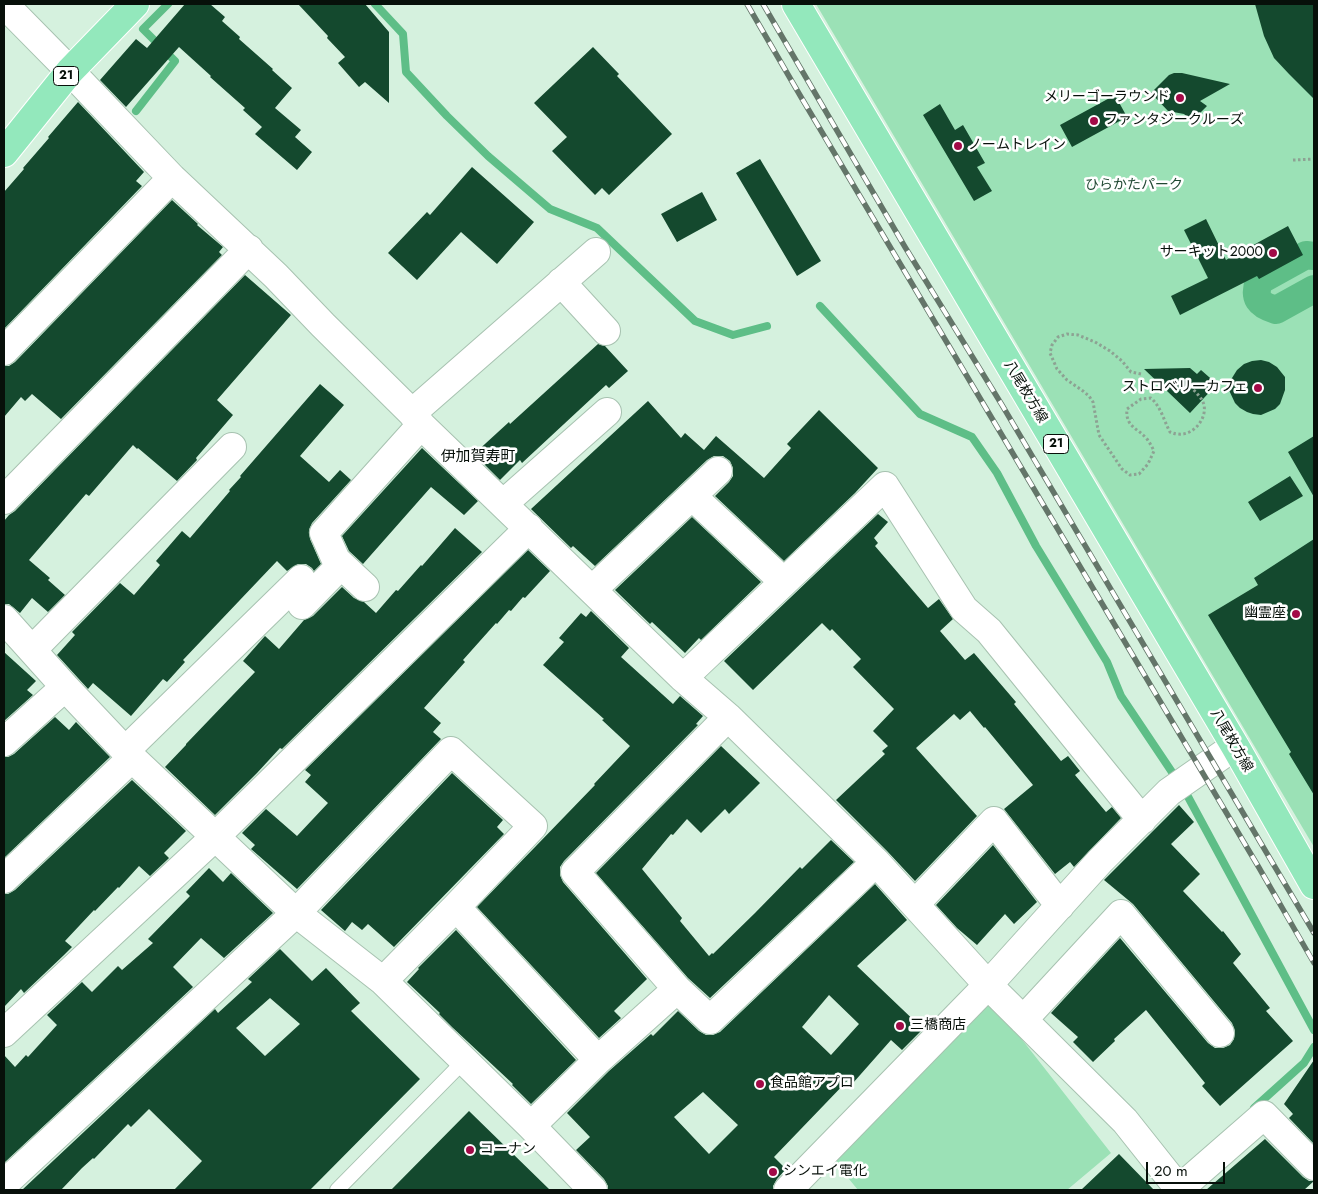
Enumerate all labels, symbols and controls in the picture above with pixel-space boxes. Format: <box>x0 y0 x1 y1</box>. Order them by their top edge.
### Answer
road number: 21 <box>54 66 78 85</box>
place label: メリーゴーラウンド <box>1044 90 1170 106</box>
marker: メリーゴーラウンド <box>1174 92 1186 104</box>
place label: ファンタジークルーズ <box>1104 113 1244 129</box>
marker: ファンタジークルーズ <box>1088 115 1100 127</box>
place label: ノームトレイン <box>968 138 1066 154</box>
marker: ノームトレイン <box>952 140 964 152</box>
park label: ひらかたパーク <box>1085 178 1183 194</box>
place label: サーキット2000 <box>1160 245 1263 261</box>
marker: サーキット2000 <box>1267 247 1279 259</box>
street label: 八尾枚方線 <box>1000 358 1050 426</box>
place label: ストロベリーカフェ <box>1122 380 1248 396</box>
marker: ストロベリーカフェ <box>1252 382 1264 394</box>
road number: 21 <box>1044 434 1068 454</box>
district label: 伊加賀寿町 <box>441 448 515 466</box>
place label: 幽霊座 <box>1244 606 1286 622</box>
marker: 幽霊座 <box>1290 608 1302 620</box>
street label: 八尾枚方線 <box>1206 706 1256 776</box>
place label: 三橋商店 <box>910 1018 966 1034</box>
marker: 三橋商店 <box>894 1020 906 1032</box>
place label: 食品館アプロ <box>770 1076 854 1092</box>
marker: 食品館アプロ <box>754 1078 766 1090</box>
place label: コーナン <box>480 1142 536 1158</box>
marker: コーナン <box>464 1144 476 1156</box>
scale bar <box>1148 1152 1227 1184</box>
text: 20 m <box>1154 1160 1188 1182</box>
place label: シンエイ電化 <box>783 1164 867 1180</box>
marker: シンエイ電化 <box>767 1166 779 1178</box>

